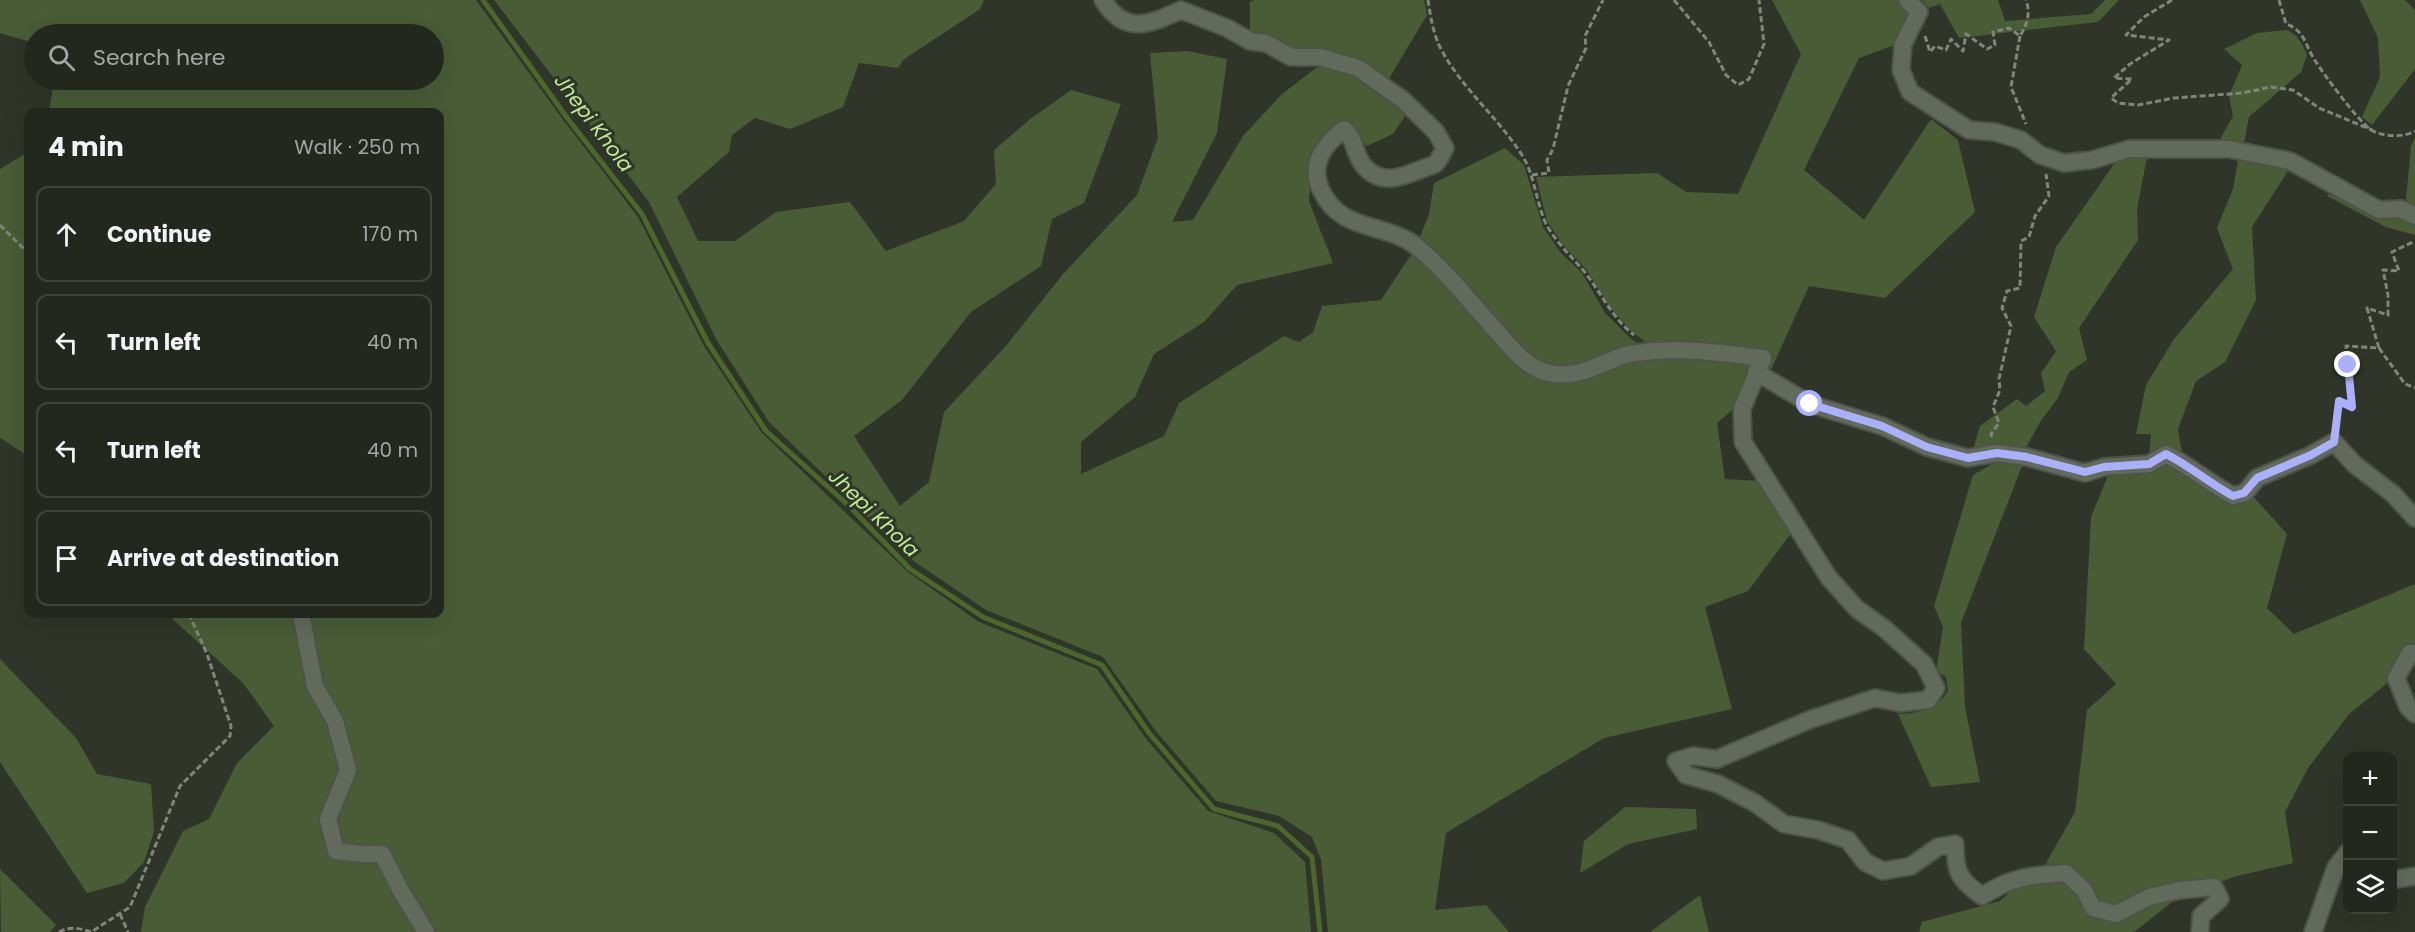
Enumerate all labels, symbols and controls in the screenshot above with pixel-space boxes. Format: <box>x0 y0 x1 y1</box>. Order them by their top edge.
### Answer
search box <box>24 24 444 90</box>
icon: search <box>45 41 78 74</box>
text: Search here <box>93 42 226 73</box>
water label: Jhepi Khola <box>548 68 640 178</box>
text: 4 min <box>48 129 124 165</box>
text: Walk · 250 m <box>294 133 420 161</box>
icon: ahead <box>50 218 83 251</box>
text: Continue <box>107 219 211 250</box>
text: 170 m <box>362 220 418 248</box>
icon: left <box>50 326 83 359</box>
text: Turn left <box>107 327 201 358</box>
text: 40 m <box>367 328 418 356</box>
route end <box>2334 351 2360 377</box>
route start <box>1796 390 1822 416</box>
icon: left <box>50 434 83 467</box>
text: Turn left <box>107 435 201 466</box>
text: 40 m <box>367 436 418 464</box>
water label: Jhepi Khola <box>822 463 926 563</box>
icon: arrive <box>50 542 83 575</box>
text: Arrive at destination <box>107 543 339 574</box>
map controls <box>2343 752 2397 914</box>
button: + <box>2343 752 2397 806</box>
button: − <box>2343 806 2397 860</box>
button: layers <box>2343 860 2397 914</box>

